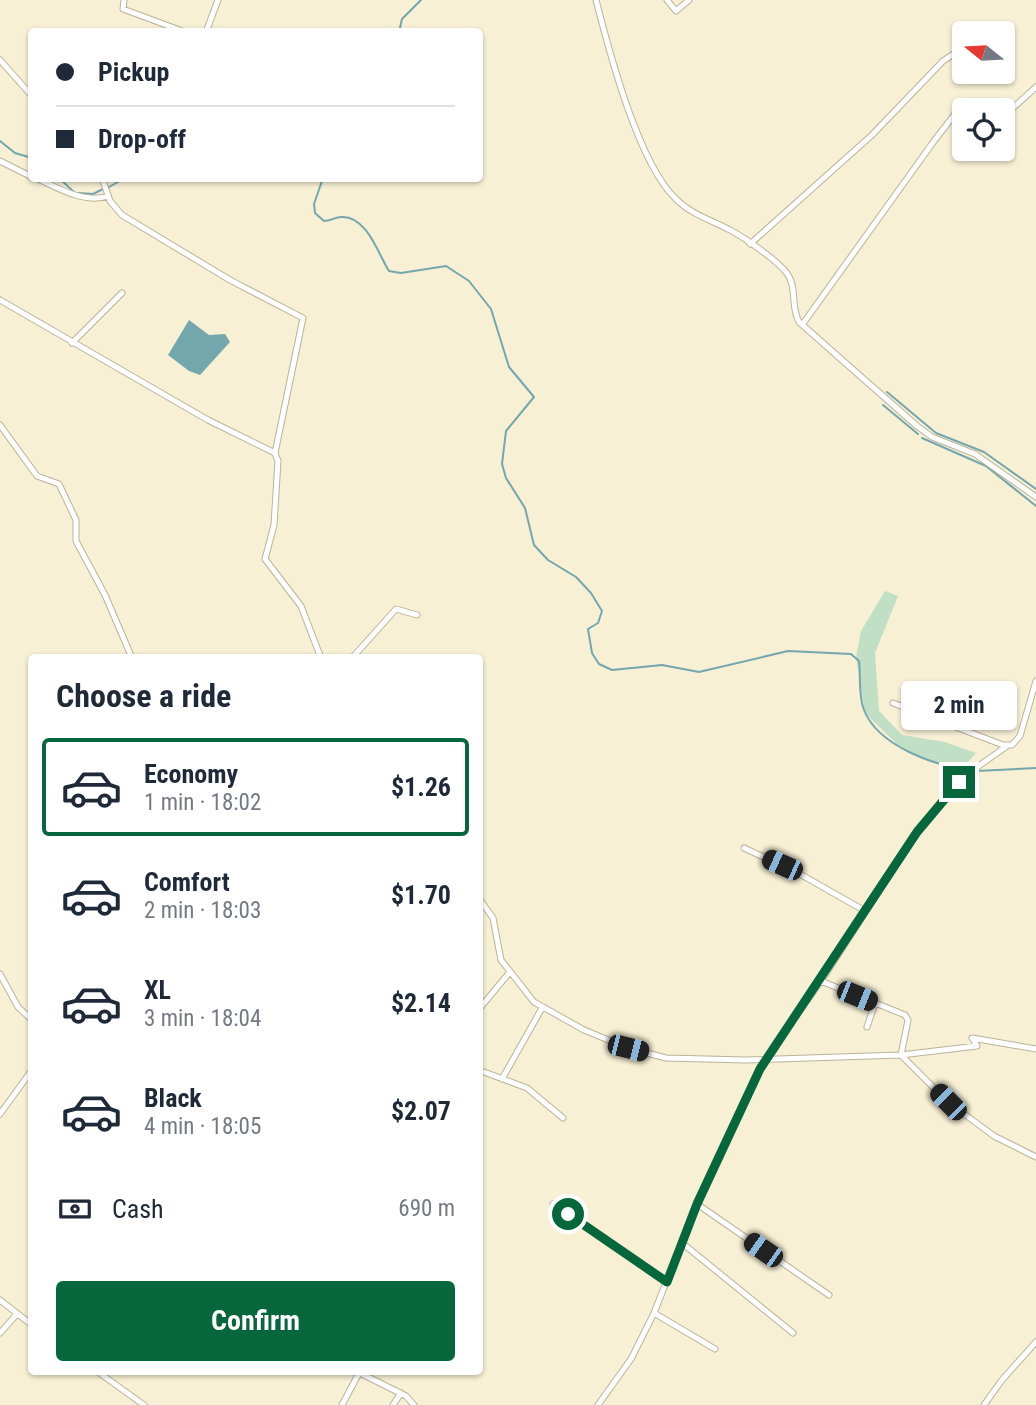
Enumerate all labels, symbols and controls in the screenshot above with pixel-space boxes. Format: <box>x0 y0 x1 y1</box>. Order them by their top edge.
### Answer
north arrow <box>952 21 1015 84</box>
map controls <box>952 21 1015 161</box>
text: Pickup <box>98 57 169 87</box>
button: locate <box>952 98 1015 161</box>
text: Drop-off <box>98 124 186 154</box>
text: Choose a ride <box>56 677 231 715</box>
callout: 2 min <box>901 680 1017 730</box>
text: 2 min <box>933 692 985 719</box>
icon: car <box>60 756 123 819</box>
text: Economy <box>144 759 238 789</box>
route end <box>943 766 975 798</box>
text: $1.26 <box>391 772 451 802</box>
text: 1 min · 18:02 <box>144 789 261 816</box>
car <box>759 847 806 883</box>
icon: car <box>60 864 123 927</box>
text: Comfort <box>144 867 230 897</box>
text: $1.70 <box>391 880 451 910</box>
text: 2 min · 18:03 <box>144 897 261 924</box>
icon: car <box>60 972 123 1035</box>
text: XL <box>144 975 171 1005</box>
car <box>834 978 881 1014</box>
text: $2.14 <box>391 988 451 1018</box>
text: 3 min · 18:04 <box>144 1005 261 1032</box>
car <box>606 1033 651 1063</box>
icon: car <box>60 1080 123 1143</box>
car <box>926 1080 971 1124</box>
text: Black <box>144 1083 202 1113</box>
text: $2.07 <box>391 1096 451 1126</box>
text: 4 min · 18:05 <box>144 1113 261 1140</box>
icon: cash <box>56 1190 94 1228</box>
text: Cash <box>112 1194 164 1224</box>
text: 690 m <box>398 1195 455 1222</box>
route start <box>552 1198 584 1230</box>
car <box>740 1229 787 1271</box>
button: Confirm <box>56 1281 455 1361</box>

